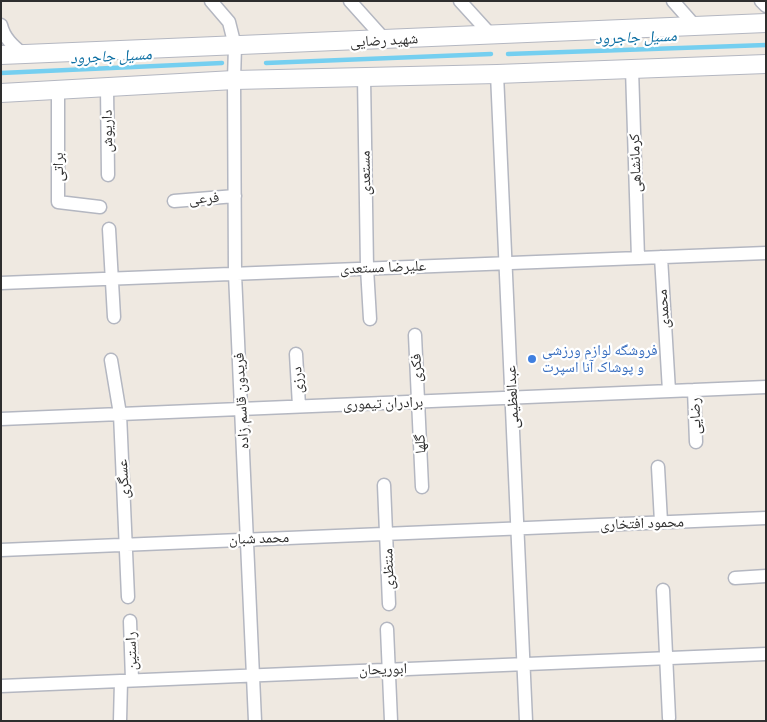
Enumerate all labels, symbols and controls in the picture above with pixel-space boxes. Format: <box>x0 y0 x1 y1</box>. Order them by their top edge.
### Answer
water label: مسیل جاجرود <box>595 26 677 48</box>
street label: شهید رضایی <box>349 29 419 51</box>
water label: مسیل جاجرود <box>70 44 152 68</box>
street label: داریوش <box>98 109 116 153</box>
street label: کرمانشاهی <box>625 133 645 193</box>
street label: مستعدی <box>356 150 374 196</box>
street label: براتی <box>49 152 67 182</box>
street label: فرعی <box>188 188 220 208</box>
street label: علیرضا مستعدی <box>339 256 427 278</box>
street label: محمدی <box>653 289 673 329</box>
place label: فروشگه لوازم ورزشی و پوشاک آنا اسپرت <box>542 341 657 376</box>
street label: فریدون قاسم زاده <box>229 352 253 450</box>
street label: فکری <box>407 353 425 383</box>
marker: فروشگه لوازم ورزشی و پوشاک آنا اسپرت <box>526 353 538 365</box>
street label: عبدالعظیمی <box>501 365 523 429</box>
street label: درزی <box>287 366 307 394</box>
street label: برادران تیموری <box>343 393 423 413</box>
street label: رضایی <box>685 397 705 435</box>
street label: گلها <box>411 434 429 454</box>
street label: عسگری <box>113 459 133 499</box>
street label: محمود افتخاری <box>600 513 684 533</box>
street label: محمد شبان <box>229 528 289 548</box>
street label: منتظری <box>378 548 398 590</box>
street label: راستین <box>121 631 141 671</box>
street label: ابوریحان <box>359 659 407 679</box>

